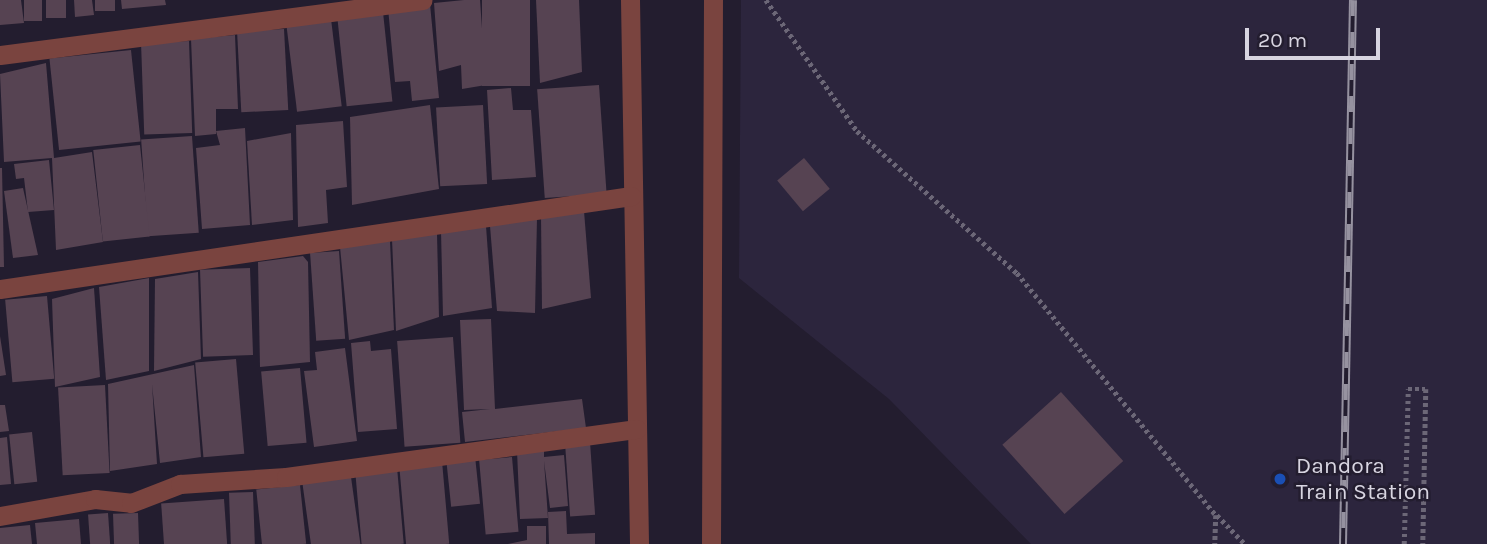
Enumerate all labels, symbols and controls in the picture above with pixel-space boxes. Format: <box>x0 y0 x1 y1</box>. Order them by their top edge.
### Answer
scale bar <box>1249 14 1384 58</box>
text: 20 m <box>1258 28 1307 52</box>
place label: Dandora Train Station <box>1296 452 1430 506</box>
marker: Dandora Train Station <box>1270 469 1290 489</box>

